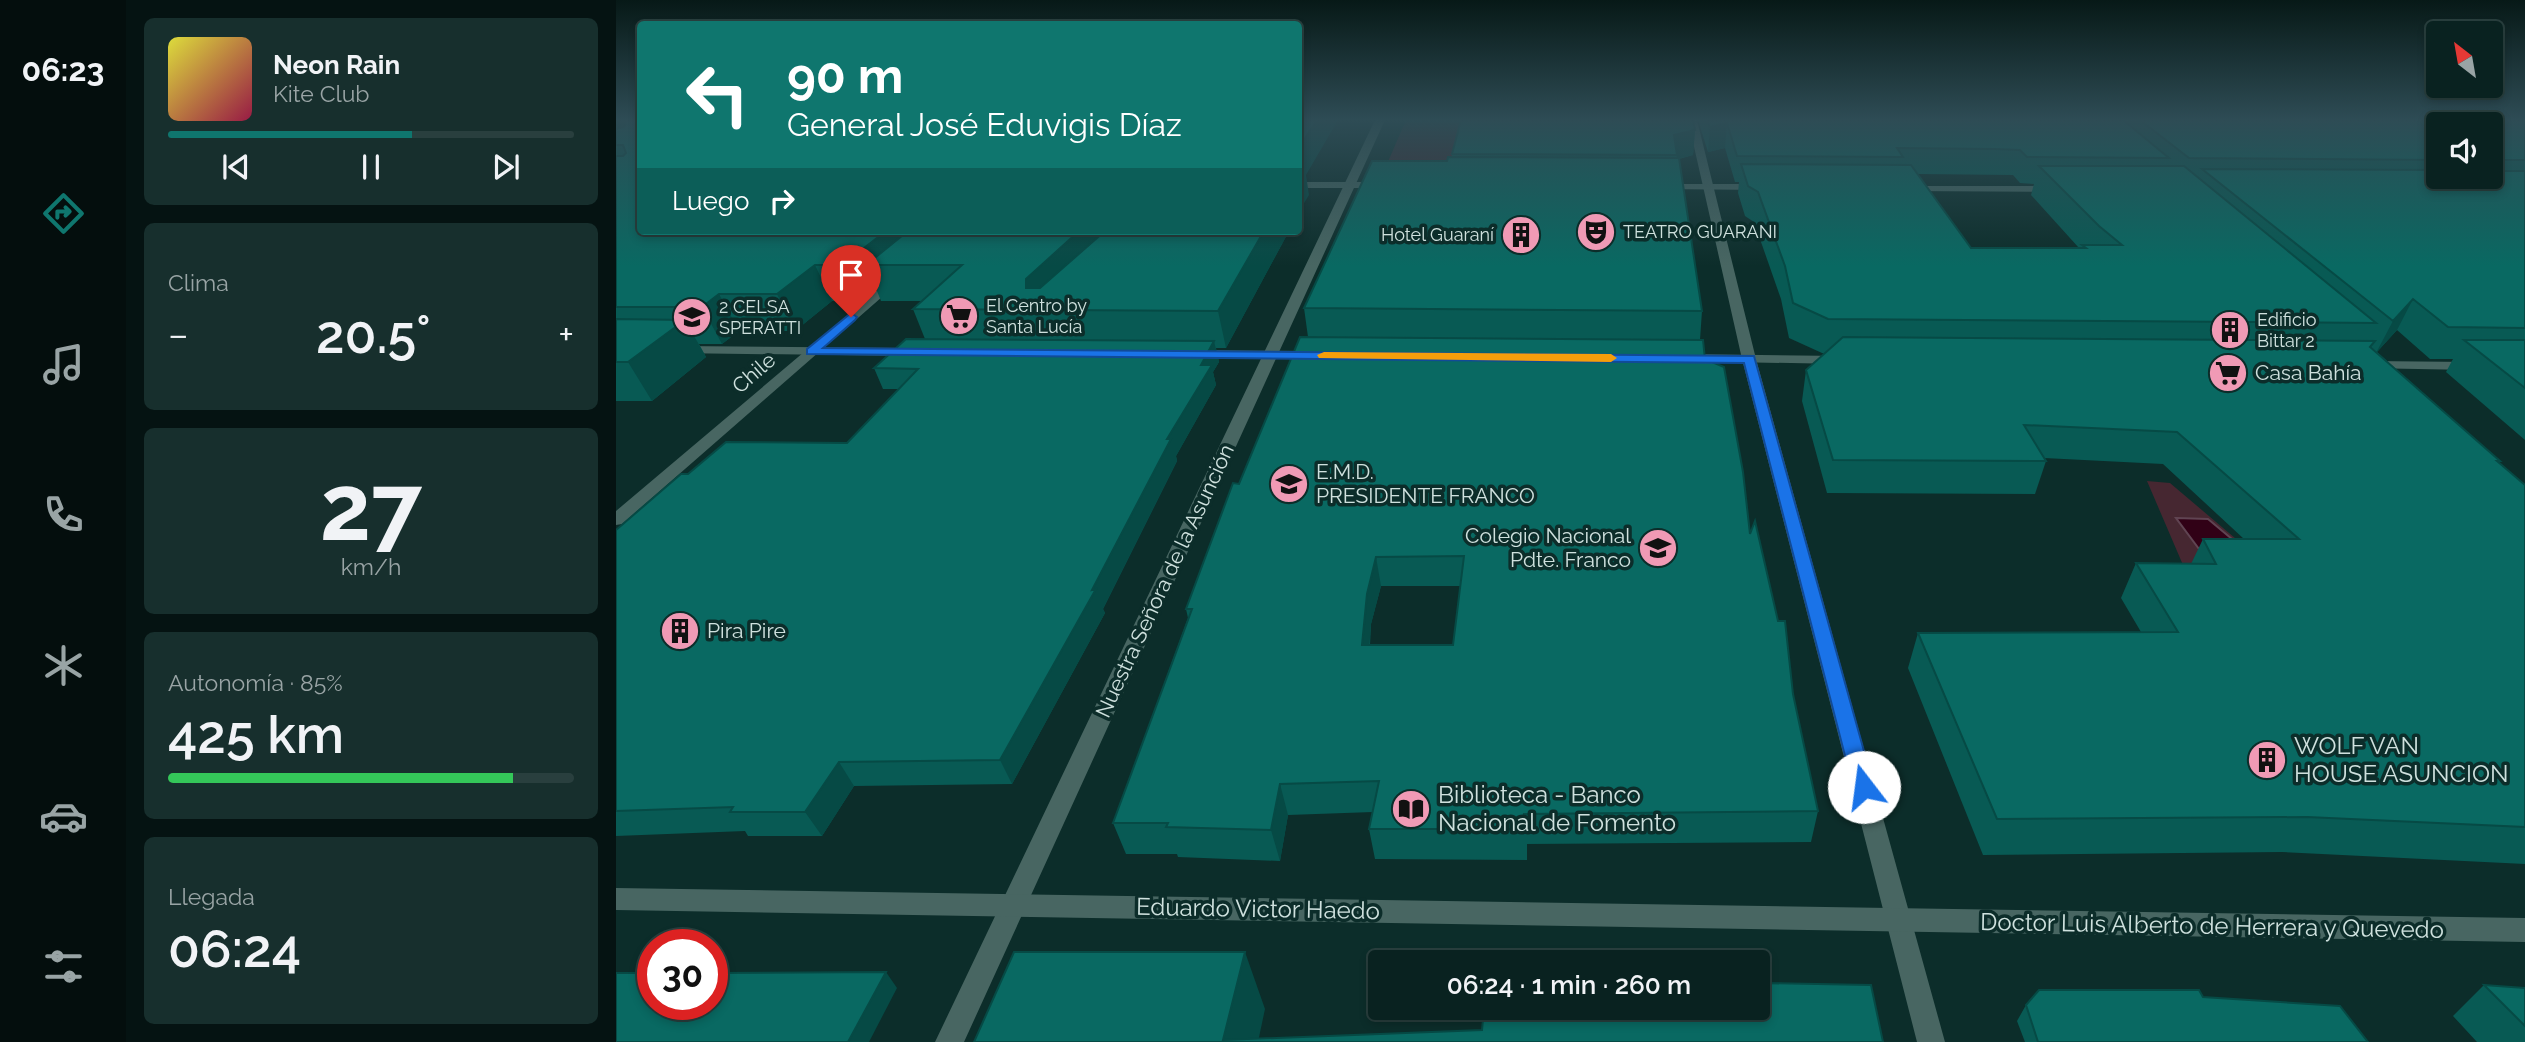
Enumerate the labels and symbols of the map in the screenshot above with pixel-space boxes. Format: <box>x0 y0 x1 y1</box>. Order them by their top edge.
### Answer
north arrow <box>2426 21 2502 98</box>
theatre icon: TEATRO GUARANI <box>1575 211 1617 253</box>
building icon: Hotel Guaraní <box>1500 214 1542 256</box>
place label: TEATRO GUARANI <box>1623 221 1777 242</box>
place label: Hotel Guaraní <box>1381 224 1494 245</box>
pin <box>821 245 881 317</box>
supermarket icon: El Centro by Santa Lucía <box>938 295 980 337</box>
place label: El Centro by Santa Lucía <box>986 295 1087 337</box>
school or university icon: 2 CELSA SPERATTI <box>671 296 713 338</box>
place label: 2 CELSA SPERATTI <box>719 296 801 338</box>
building icon: Edificio Bittar 2 <box>2209 309 2251 351</box>
place label: Edificio Bittar 2 <box>2257 309 2317 351</box>
street label: Chile <box>727 347 780 398</box>
supermarket icon: Casa Bahía <box>2207 352 2249 394</box>
place label: Casa Bahía <box>2255 360 2362 385</box>
street label: Nuestra Señora de la Asunción <box>1090 440 1239 721</box>
place label: E.M.D. PRESIDENTE FRANCO <box>1316 459 1535 508</box>
school or university icon: E.M.D. PRESIDENTE FRANCO <box>1268 463 1310 505</box>
place label: Colegio Nacional Pdte. Franco <box>1465 523 1631 572</box>
school or university icon: Colegio Nacional Pdte. Franco <box>1637 527 1679 569</box>
building icon: Pira Pire <box>659 610 701 652</box>
place label: Pira Pire <box>707 618 786 643</box>
place label: WOLF VAN HOUSE ASUNCION <box>2294 731 2509 788</box>
building icon: WOLF VAN HOUSE ASUNCION <box>2246 739 2288 781</box>
position arrow <box>1827 750 1901 824</box>
place label: Biblioteca - Banco Nacional de Fomento <box>1438 780 1676 837</box>
library icon: Biblioteca - Banco Nacional de Fomento <box>1390 788 1432 830</box>
street label: Eduardo Victor Haedo <box>1136 892 1380 925</box>
street label: Doctor Luis Alberto de Herrera y Quevedo <box>1980 907 2444 944</box>
speed limit sign: 30 <box>637 929 728 1020</box>

